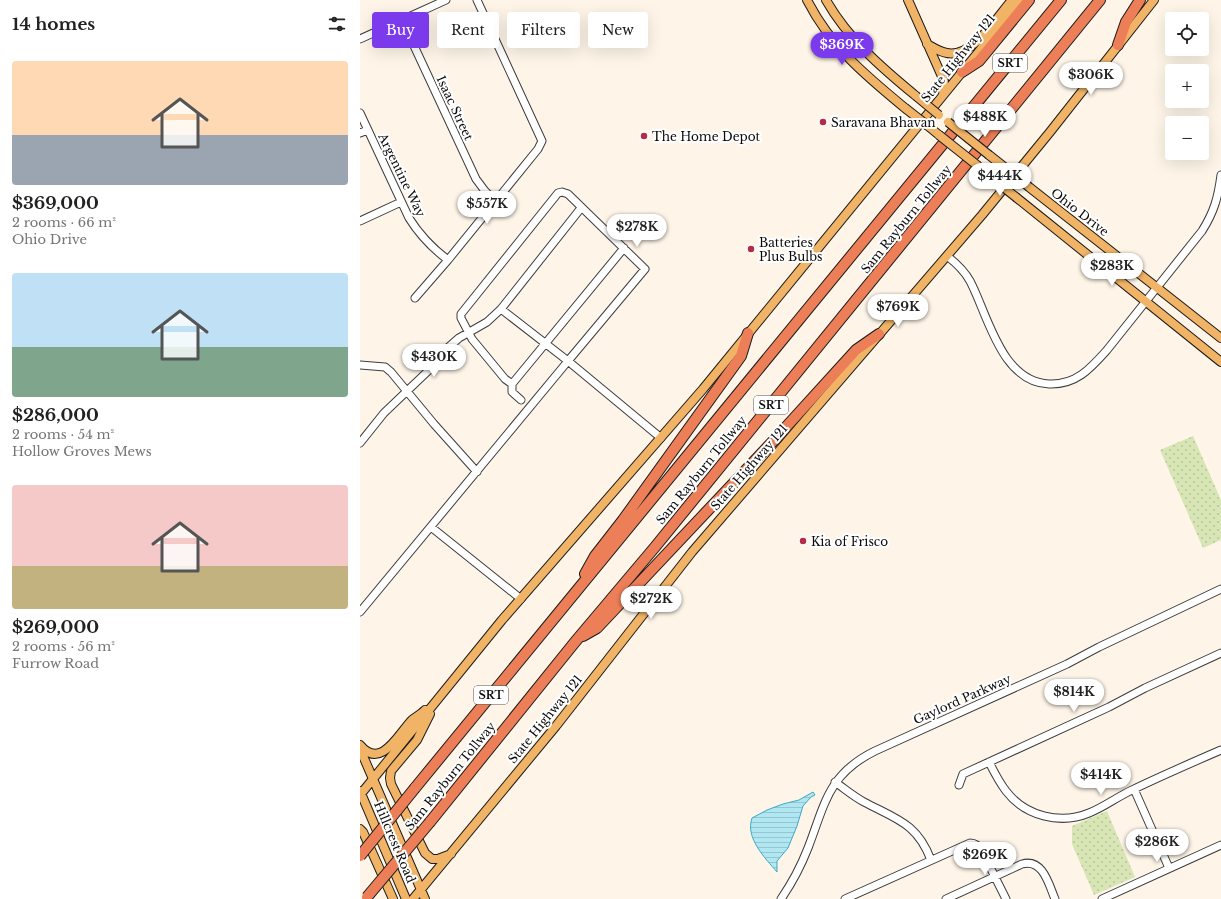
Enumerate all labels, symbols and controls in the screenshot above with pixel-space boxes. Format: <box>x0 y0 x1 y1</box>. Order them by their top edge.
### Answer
street label: State Highway 121 <box>918 11 998 105</box>
chip: Buy <box>372 12 429 48</box>
chip: Rent <box>437 12 499 48</box>
chip: Filters <box>507 12 580 48</box>
chip: New <box>588 12 648 48</box>
map controls <box>1165 12 1209 160</box>
button: locate <box>1165 12 1209 56</box>
icon: filters <box>326 13 348 35</box>
text: 14 homes <box>12 14 95 35</box>
pin: $369K <box>814 32 870 66</box>
text: $369K <box>820 36 864 53</box>
road number: SRT <box>993 54 1027 72</box>
pin: $306K <box>1063 62 1119 96</box>
button: + <box>1165 64 1209 108</box>
text: $306K <box>1068 66 1114 83</box>
street label: Isaac Street <box>433 73 477 143</box>
icon: home <box>144 87 216 159</box>
pin: $488K <box>957 104 1013 138</box>
text: $488K <box>963 108 1007 125</box>
place label: Saravana Bhavan <box>831 115 936 130</box>
button: − <box>1165 116 1209 160</box>
marker: Saravana Bhavan <box>818 117 828 127</box>
place label: The Home Depot <box>652 129 761 144</box>
street label: Argentine Way <box>375 130 429 220</box>
marker: The Home Depot <box>639 131 649 141</box>
street label: Sam Rayburn Tollway <box>858 161 955 276</box>
pin: $444K <box>972 163 1028 197</box>
text: $444K <box>978 167 1022 184</box>
street label: Ohio Drive <box>1048 185 1112 239</box>
pin: $557K <box>459 191 515 225</box>
text: $369,000 <box>12 193 99 214</box>
text: $557K <box>466 195 508 212</box>
text: 2 rooms · 66 m² <box>12 214 116 231</box>
pin: $278K <box>609 214 665 248</box>
text: $278K <box>616 218 658 235</box>
text: Ohio Drive <box>12 231 87 248</box>
place label: Batteries Plus Bulbs <box>759 235 822 264</box>
marker: Batteries Plus Bulbs <box>746 244 756 254</box>
pin: $283K <box>1084 253 1140 287</box>
text: $283K <box>1090 257 1134 274</box>
pin: $769K <box>870 294 926 328</box>
text: $769K <box>876 298 920 315</box>
icon: home <box>144 299 216 371</box>
pin: $430K <box>406 344 462 378</box>
text: $430K <box>411 348 457 365</box>
road number: SRT <box>754 396 788 414</box>
text: $286,000 <box>12 405 99 426</box>
street label: Sam Rayburn Tollway <box>653 412 750 527</box>
street label: State Highway 121 <box>707 421 791 513</box>
text: 2 rooms · 54 m² <box>12 426 114 443</box>
text: Hollow Groves Mews <box>12 443 152 460</box>
icon: home <box>144 511 216 583</box>
place label: Kia of Frisco <box>811 534 888 549</box>
marker: Kia of Frisco <box>798 536 808 546</box>
pin: $272K <box>623 586 679 620</box>
text: $272K <box>630 590 672 607</box>
text: $269,000 <box>12 617 99 638</box>
text: 2 rooms · 56 m² <box>12 638 115 655</box>
text: Furrow Road <box>12 655 99 672</box>
street label: Gaylord Parkway <box>911 671 1013 727</box>
street label: State Highway 121 <box>505 672 585 766</box>
pin: $814K <box>1046 679 1102 713</box>
text: $814K <box>1053 683 1095 700</box>
road number: SRT <box>474 686 508 704</box>
street label: Sam Rayburn Tollway <box>402 718 499 833</box>
pin: $414K <box>1073 762 1129 796</box>
text: $414K <box>1080 766 1122 783</box>
street label: Hillcrest Road <box>371 799 419 885</box>
pin: $286K <box>1129 829 1185 863</box>
text: $286K <box>1135 833 1179 850</box>
pin: $269K <box>957 842 1013 876</box>
text: $269K <box>962 846 1008 863</box>

